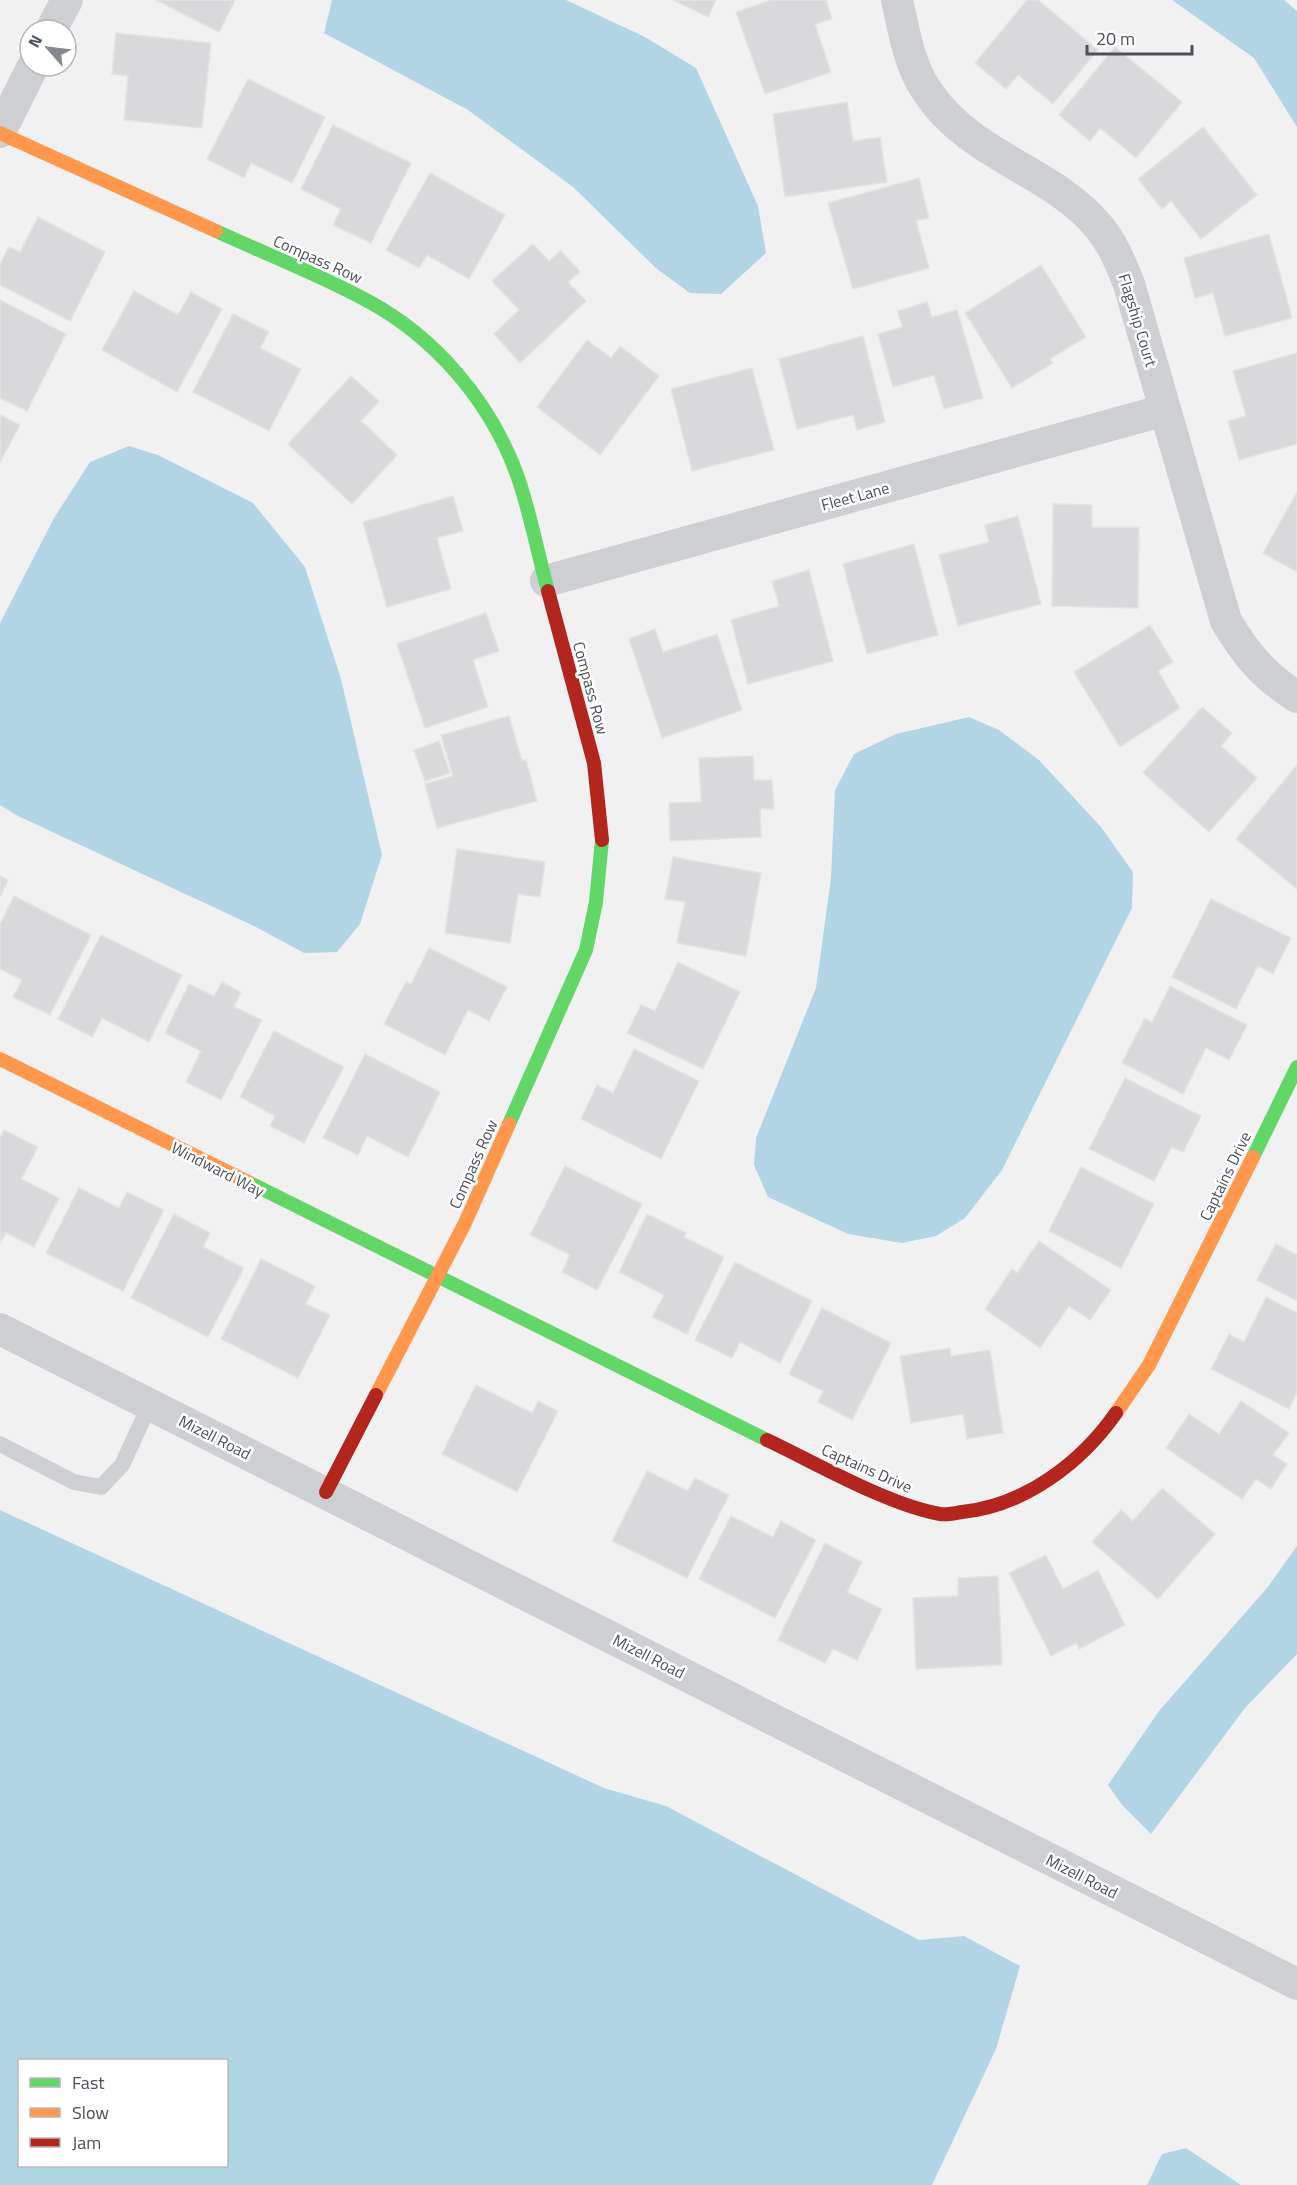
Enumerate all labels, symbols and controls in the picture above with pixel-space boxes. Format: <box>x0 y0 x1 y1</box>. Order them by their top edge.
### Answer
north arrow <box>18 18 78 78</box>
scale bar <box>1087 18 1192 56</box>
text: 20 m <box>1096 25 1135 52</box>
text: N <box>22 30 48 51</box>
street label: Compass Row <box>269 229 367 289</box>
street label: Flagship Court <box>1112 270 1164 370</box>
street label: Fleet Lane <box>818 475 892 517</box>
street label: Compass Row <box>567 639 615 737</box>
street label: Compass Row <box>443 1115 503 1213</box>
street label: Captains Drive <box>1193 1127 1257 1225</box>
street label: Windward Way <box>167 1135 269 1203</box>
street label: Mizell Road <box>175 1409 255 1465</box>
street label: Captains Drive <box>818 1437 916 1499</box>
street label: Mizell Road <box>609 1628 689 1684</box>
street label: Mizell Road <box>1042 1848 1122 1904</box>
legend <box>18 2059 228 2167</box>
text: Fast <box>72 2069 105 2096</box>
text: Slow <box>72 2099 109 2126</box>
text: Jam <box>72 2129 101 2156</box>

